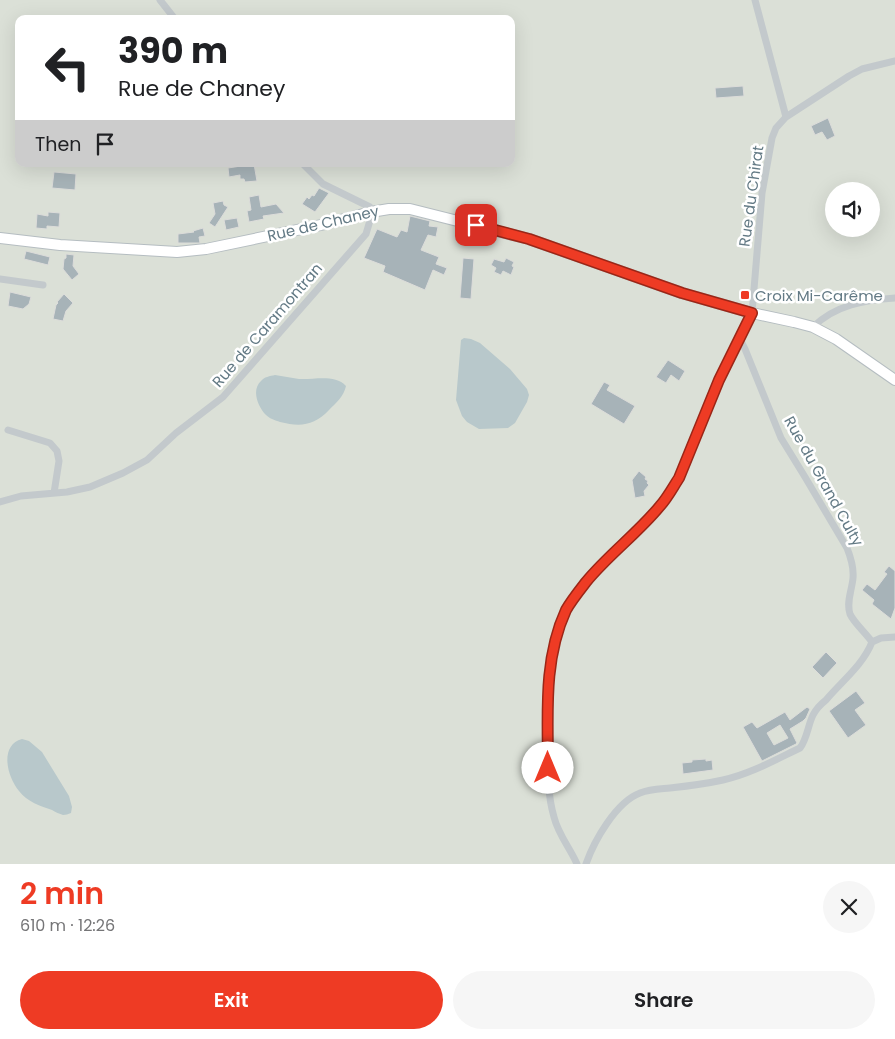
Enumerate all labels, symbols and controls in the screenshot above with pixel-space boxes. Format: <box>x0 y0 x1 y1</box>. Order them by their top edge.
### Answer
text: 390 m <box>118 26 228 75</box>
icon: left <box>35 35 100 100</box>
text: Rue de Chaney <box>118 73 285 104</box>
icon: arrive <box>91 130 119 158</box>
text: Then <box>35 131 81 158</box>
street label: Rue du Chirat <box>734 144 768 248</box>
map controls <box>825 182 880 237</box>
button: sound <box>825 182 880 237</box>
street label: Rue de Chaney <box>265 200 382 246</box>
pin <box>455 204 497 246</box>
icon: arrive <box>462 211 490 239</box>
street label: Rue de Caramontran <box>207 258 327 392</box>
place label: Croix Mi-Carême <box>755 285 883 306</box>
marker: Croix Mi-Carême <box>739 289 751 301</box>
street label: Rue du Grand Culty <box>779 412 869 550</box>
position arrow <box>521 741 573 793</box>
text: 2 min <box>20 872 104 915</box>
button: close <box>823 881 875 933</box>
text: 610 m · 12:26 <box>20 914 115 937</box>
button: Exit <box>20 971 443 1029</box>
button: Share <box>453 971 875 1029</box>

